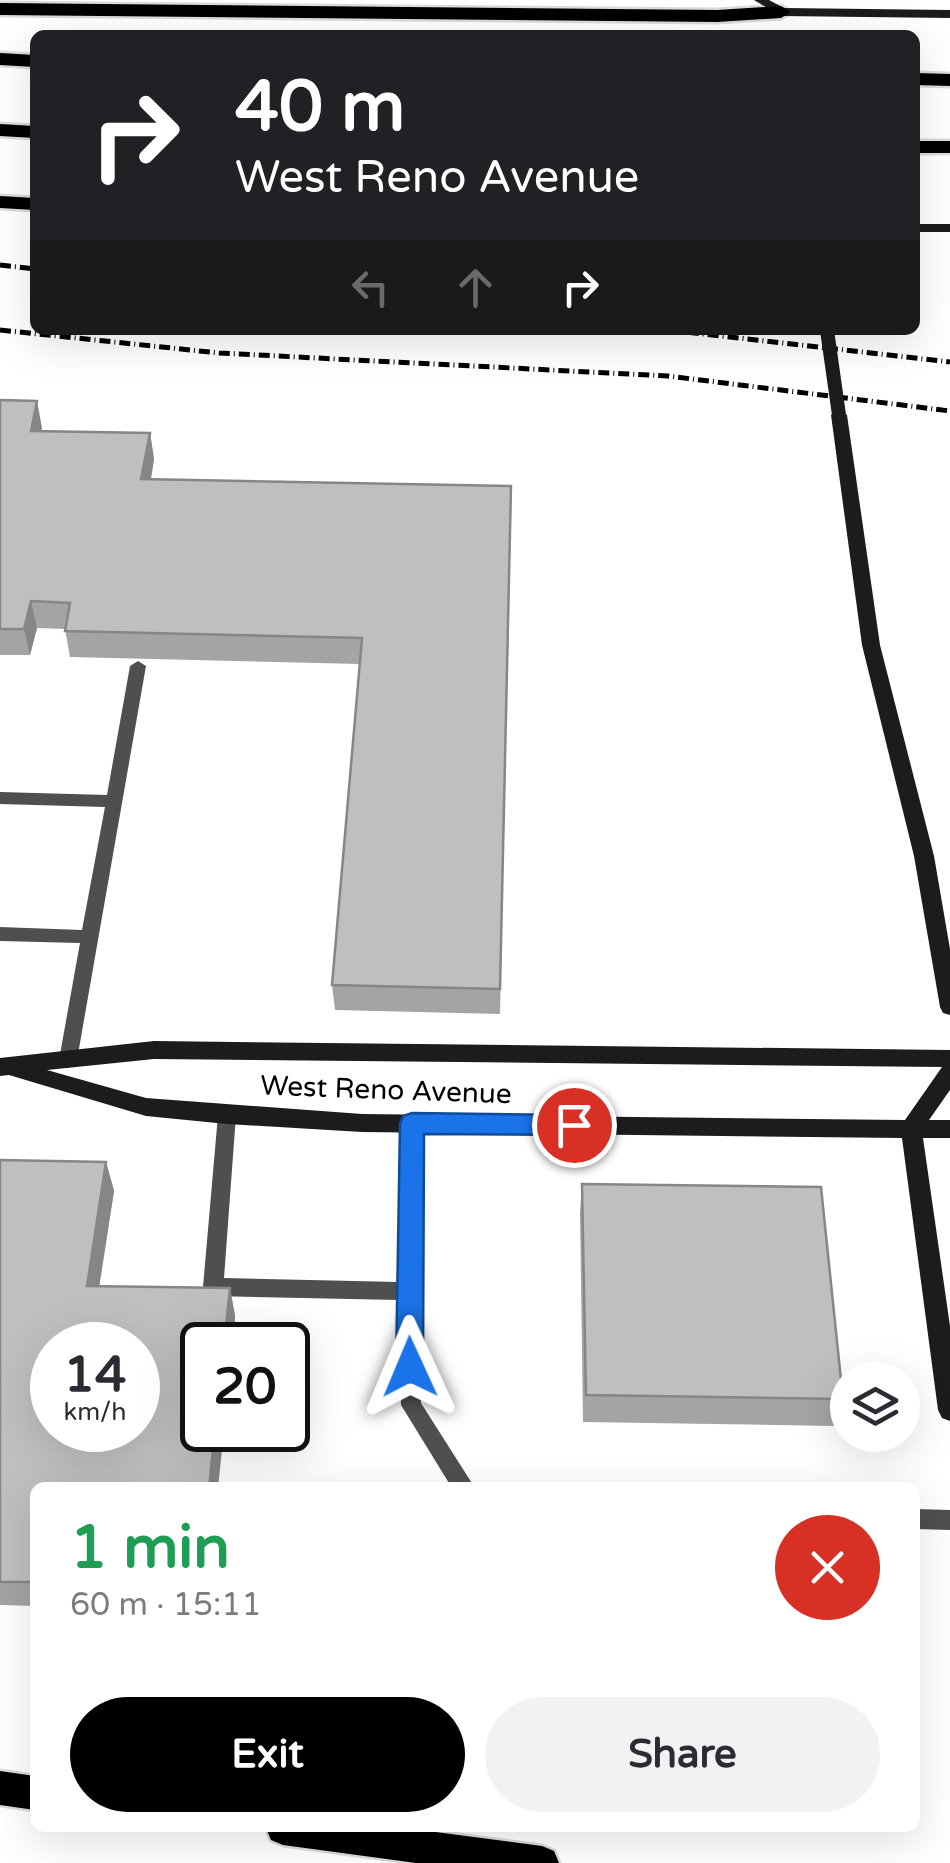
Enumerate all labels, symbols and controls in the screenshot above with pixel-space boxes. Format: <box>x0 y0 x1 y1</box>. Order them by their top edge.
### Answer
text: 40 m <box>235 66 405 150</box>
icon: right <box>70 70 200 200</box>
text: West Reno Avenue <box>235 151 639 205</box>
icon: left <box>343 260 398 315</box>
icon: ahead <box>448 260 503 315</box>
icon: right <box>553 260 608 315</box>
street label: West Reno Avenue <box>260 1069 512 1111</box>
pin <box>532 1083 617 1168</box>
icon: arrive <box>547 1098 602 1153</box>
position arrow <box>358 1315 462 1419</box>
speed limit sign: 20 <box>180 1322 310 1452</box>
text: 14 <box>64 1345 126 1405</box>
map controls <box>830 1362 920 1452</box>
button: layers <box>830 1362 920 1452</box>
text: km/h <box>64 1397 126 1427</box>
text: 1 min <box>70 1512 230 1584</box>
button: close <box>775 1515 880 1620</box>
text: 60 m · 15:11 <box>70 1586 262 1624</box>
button: Exit <box>70 1697 465 1812</box>
button: Share <box>485 1697 880 1812</box>

